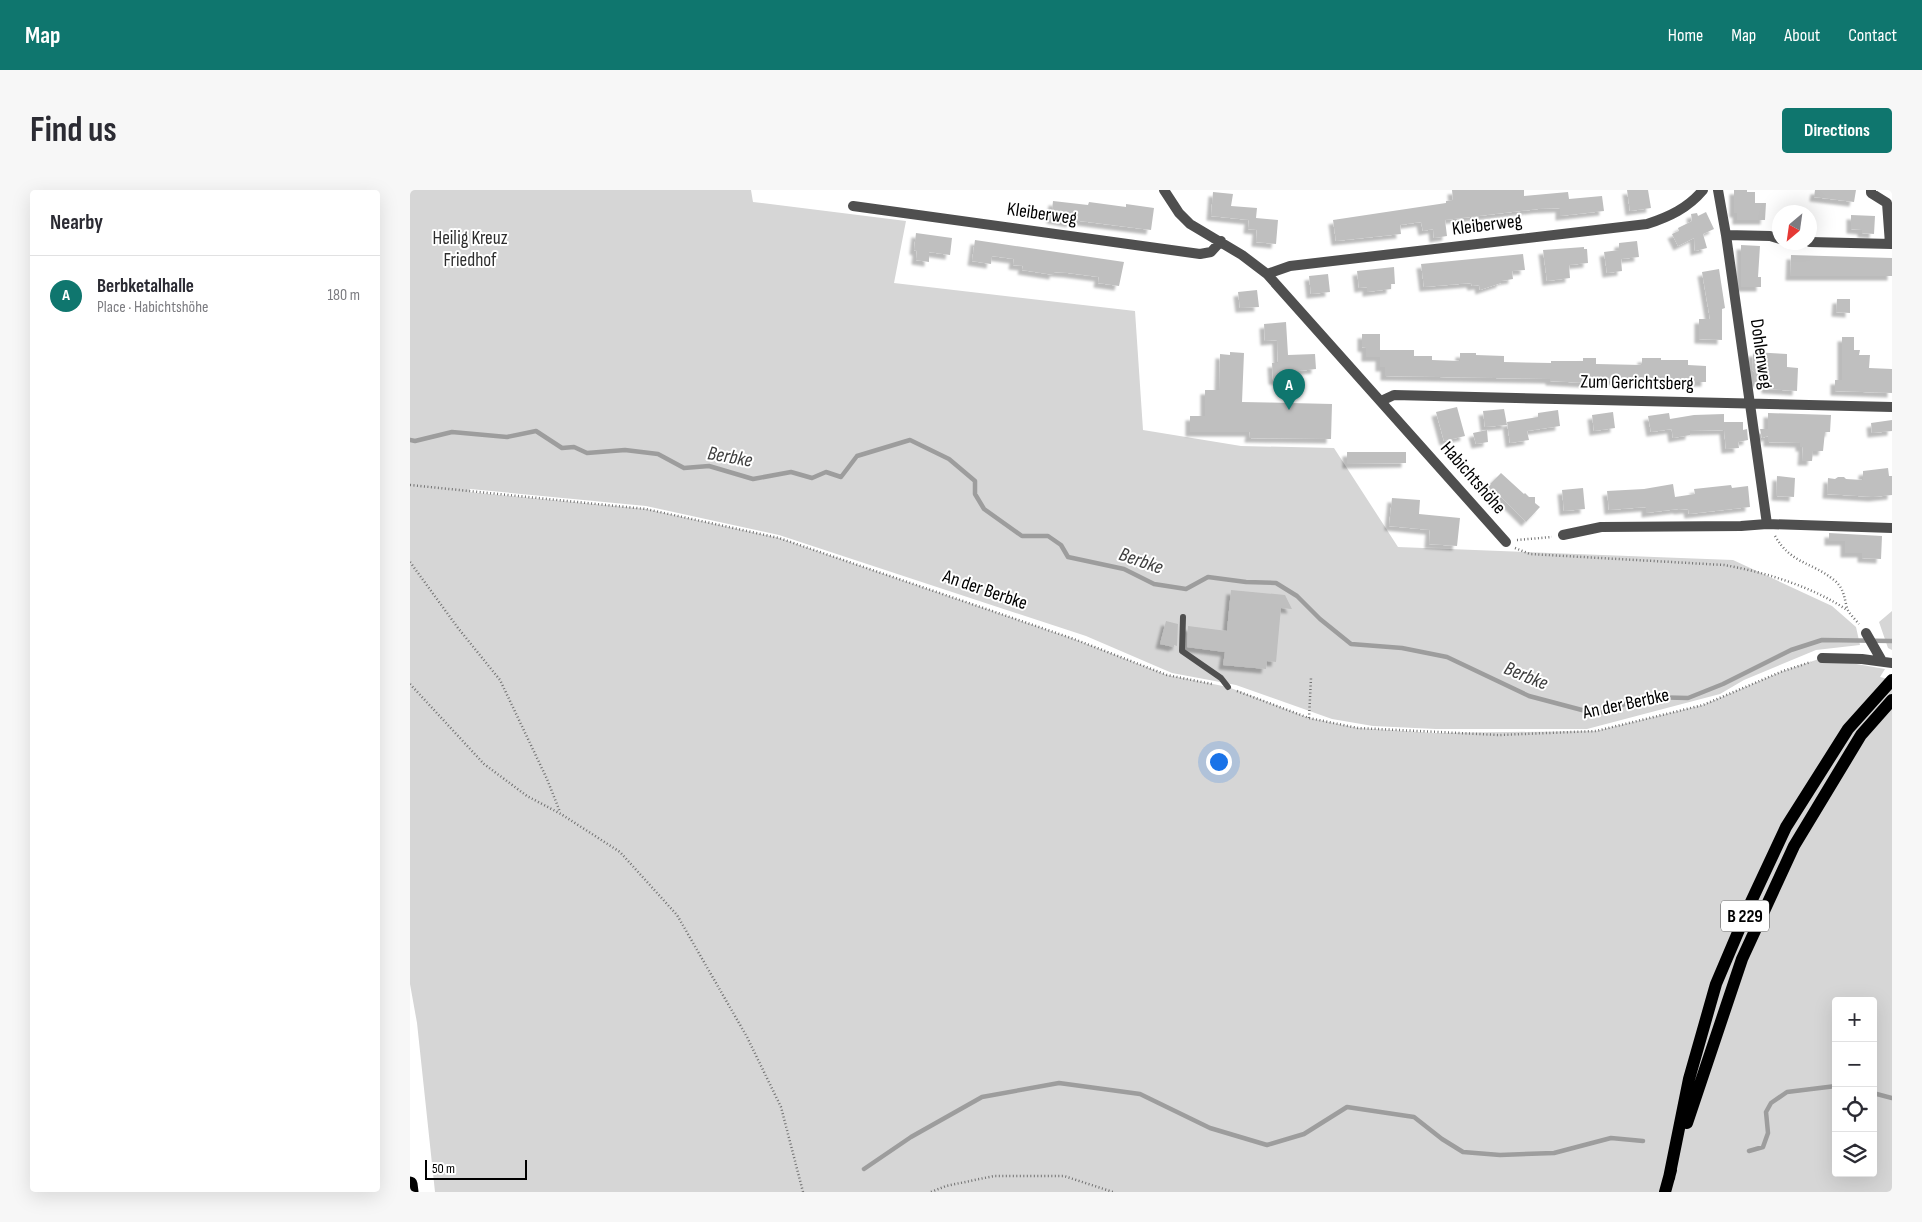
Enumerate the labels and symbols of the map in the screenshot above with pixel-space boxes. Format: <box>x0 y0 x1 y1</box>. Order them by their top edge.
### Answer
street label: Kleiberweg <box>1006 198 1079 230</box>
north arrow <box>1772 205 1817 250</box>
street label: Kleiberweg <box>1451 209 1524 241</box>
park label: Heilig Kreuz Friedhof <box>433 227 508 272</box>
street label: Dohlenweg <box>1745 318 1777 391</box>
pin: A <box>1273 369 1305 410</box>
street label: Zum Gerichtsberg <box>1580 371 1694 395</box>
street label: Habichtshöhe <box>1435 437 1511 519</box>
water label: Berbke <box>706 441 755 473</box>
water label: Berbke <box>1116 542 1166 580</box>
street label: An der Berbke <box>939 565 1030 615</box>
water label: Berbke <box>1501 656 1552 696</box>
street label: An der Berbke <box>1580 684 1671 725</box>
your location <box>1206 749 1232 775</box>
road number: B 229 <box>1721 900 1769 931</box>
scale bar <box>425 1157 528 1180</box>

